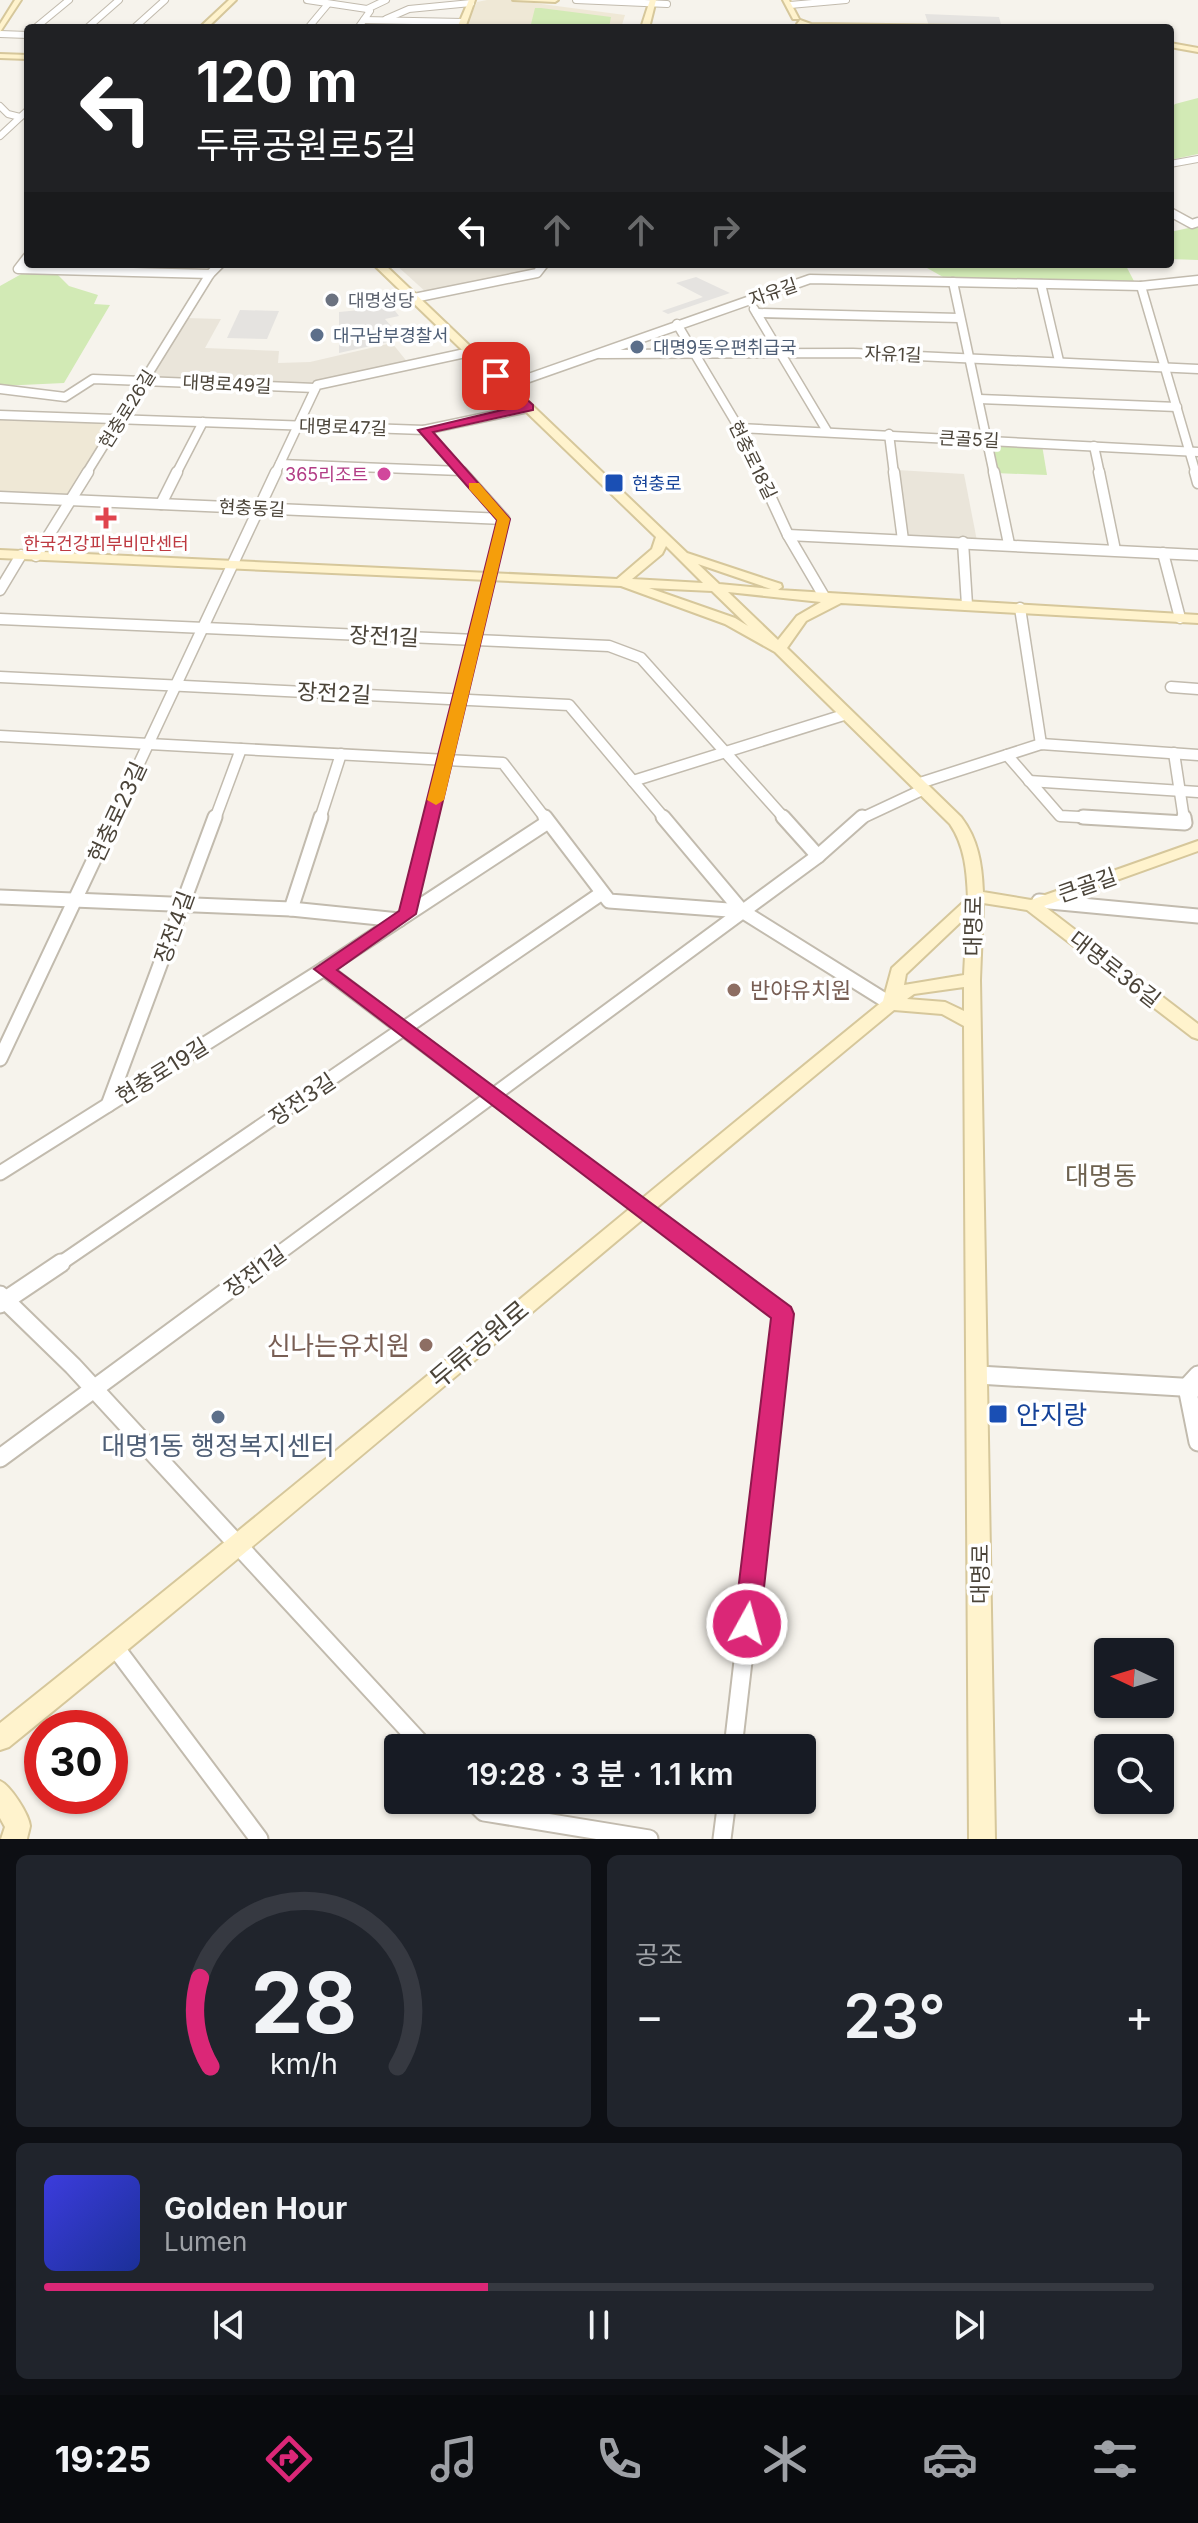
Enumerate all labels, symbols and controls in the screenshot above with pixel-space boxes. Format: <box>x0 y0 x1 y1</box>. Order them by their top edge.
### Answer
text: 120 m <box>196 48 358 116</box>
icon: left <box>64 56 168 160</box>
text: 두류공원로5길 <box>196 123 417 167</box>
icon: left <box>451 208 495 252</box>
icon: ahead <box>535 208 579 252</box>
icon: ahead <box>619 208 663 252</box>
icon: right <box>703 208 747 252</box>
street label: 자유길 <box>746 274 800 310</box>
place label: 대명성당 <box>348 290 414 311</box>
marker: 대명성당 <box>323 291 341 309</box>
place label: 대구남부경찰서 <box>333 325 449 346</box>
marker: 대구남부경찰서 <box>308 326 326 344</box>
place label: 대명9동우편취급국 <box>653 337 797 358</box>
marker: 대명9동우편취급국 <box>628 338 646 356</box>
pin <box>462 342 530 410</box>
street label: 자유1길 <box>864 343 922 365</box>
icon: arrive <box>474 354 518 398</box>
street label: 현충로26길 <box>95 366 159 452</box>
street label: 대명로49길 <box>182 371 272 397</box>
street label: 대명로47길 <box>299 415 387 439</box>
street label: 현충로18길 <box>725 417 781 503</box>
street label: 큰골5길 <box>938 427 1000 451</box>
place label: 365리조트 <box>285 464 368 485</box>
marker: 365리조트 <box>375 465 393 483</box>
marker: 현충로 <box>603 472 625 494</box>
place label: 현충로 <box>632 473 682 494</box>
street label: 현충동길 <box>218 496 286 520</box>
marker: 한국건강피부비만센터 <box>95 507 117 529</box>
place label: 한국건강피부비만센터 <box>23 533 189 554</box>
street label: 장전1길 <box>349 621 419 651</box>
street label: 장전2길 <box>296 678 372 708</box>
street label: 현충로23길 <box>82 758 152 866</box>
street label: 큰골길 <box>1054 863 1120 907</box>
street label: 장전4길 <box>149 887 199 967</box>
street label: 대명로 <box>959 895 987 957</box>
street label: 대명로36길 <box>1064 925 1166 1013</box>
place label: 반야유치원 <box>750 977 851 1003</box>
marker: 반야유치원 <box>725 981 743 999</box>
street label: 현충로19길 <box>111 1033 213 1109</box>
street label: 장전3길 <box>264 1067 340 1131</box>
district label: 대명동 <box>1065 1160 1137 1191</box>
street label: 장전1길 <box>219 1240 291 1302</box>
street label: 두류공원로 <box>423 1294 535 1394</box>
place label: 신나는유치원 <box>266 1330 410 1361</box>
marker: 신나는유치원 <box>417 1336 435 1354</box>
place label: 안지랑 <box>1016 1399 1088 1430</box>
marker: 안지랑 <box>987 1403 1009 1425</box>
marker: 대명1동 행정복지센터 <box>209 1408 227 1426</box>
place label: 대명1동 행정복지센터 <box>101 1430 335 1461</box>
street label: 대명로 <box>967 1544 993 1604</box>
position arrow <box>705 1582 789 1666</box>
north arrow <box>1094 1638 1174 1718</box>
map controls <box>1094 1638 1174 1814</box>
speed limit sign: 30 <box>24 1710 128 1814</box>
button: search <box>1094 1734 1174 1814</box>
text: 19:28 · 3 분 · 1.1 km <box>467 1756 733 1792</box>
text: 공조 <box>635 1939 683 1970</box>
text: 28 <box>250 1952 357 2053</box>
text: 23° <box>843 1980 946 2052</box>
text: − <box>635 1989 664 2043</box>
text: + <box>1125 1989 1154 2043</box>
text: km/h <box>270 2046 337 2081</box>
text: Golden Hour <box>164 2190 347 2226</box>
text: Lumen <box>164 2226 247 2257</box>
icon: previous <box>207 2303 251 2347</box>
icon: pause <box>577 2303 621 2347</box>
icon: next <box>947 2303 991 2347</box>
icon: directions <box>261 2431 317 2487</box>
icon: music <box>426 2431 482 2487</box>
icon: phone <box>591 2431 647 2487</box>
icon: climate <box>757 2431 813 2487</box>
icon: car <box>922 2431 978 2487</box>
icon: filters <box>1087 2431 1143 2487</box>
text: 19:25 <box>55 2437 151 2481</box>

